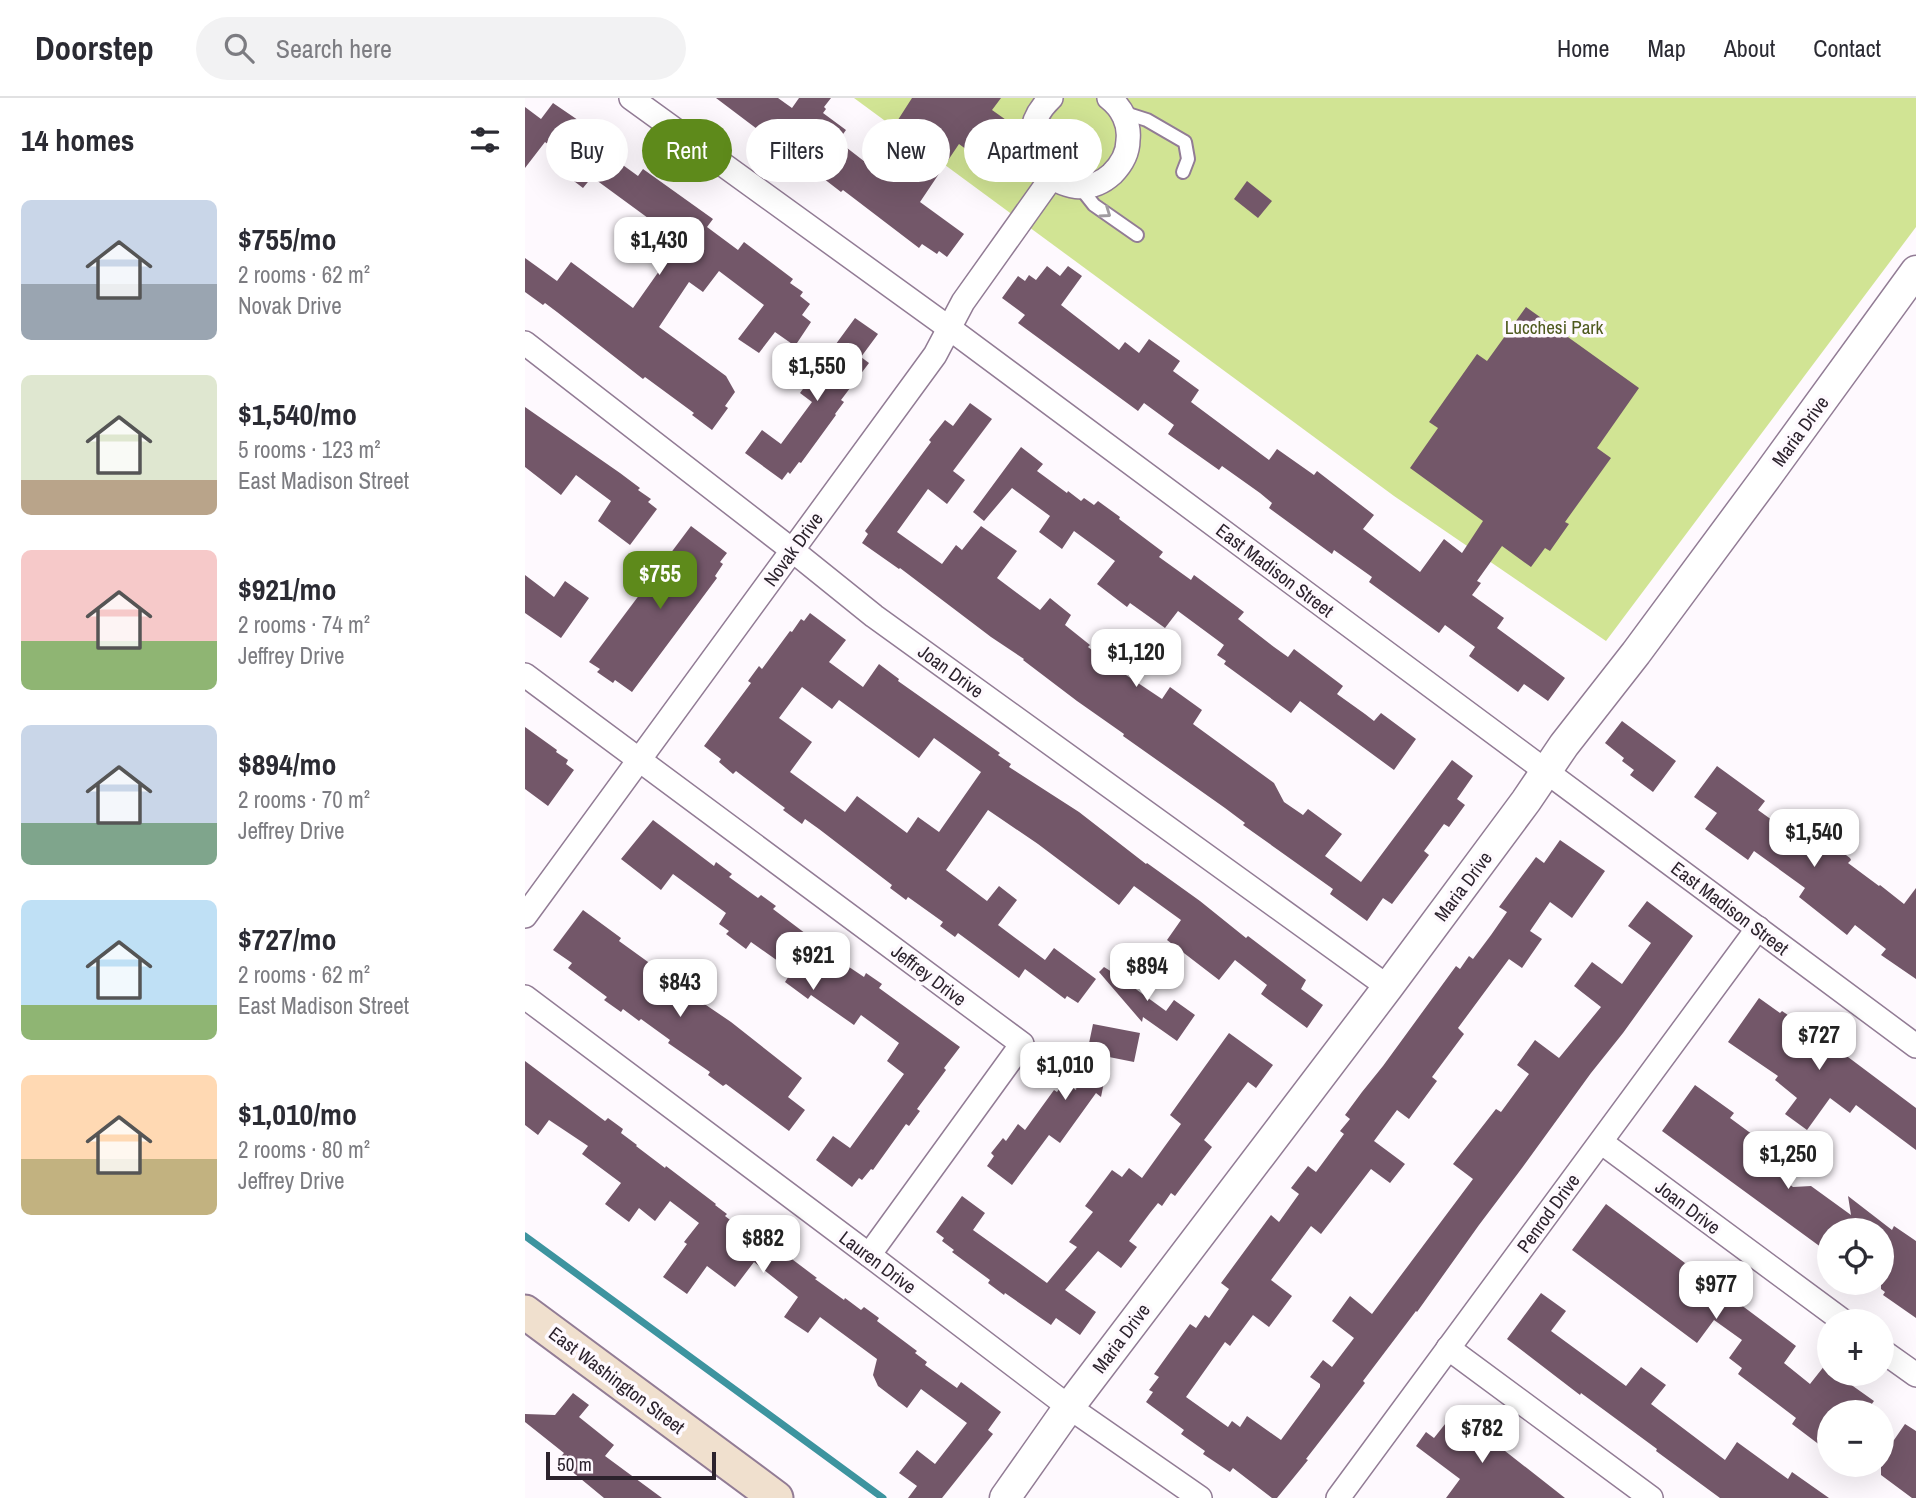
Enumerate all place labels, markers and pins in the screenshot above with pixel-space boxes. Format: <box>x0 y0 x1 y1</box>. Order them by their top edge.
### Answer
pin: $1,430 <box>602 218 716 277</box>
pin: $1,550 <box>760 344 874 403</box>
pin: $755 <box>619 552 701 611</box>
pin: $1,120 <box>1079 630 1193 689</box>
pin: $1,540 <box>1757 810 1871 869</box>
pin: $921 <box>772 932 854 992</box>
pin: $894 <box>1106 944 1188 1003</box>
pin: $843 <box>639 960 721 1019</box>
pin: $727 <box>1778 1012 1860 1072</box>
pin: $1,010 <box>1008 1042 1122 1102</box>
pin: $1,250 <box>1731 1132 1845 1191</box>
pin: $882 <box>722 1216 804 1275</box>
pin: $977 <box>1675 1262 1757 1321</box>
pin: $782 <box>1441 1406 1523 1465</box>

